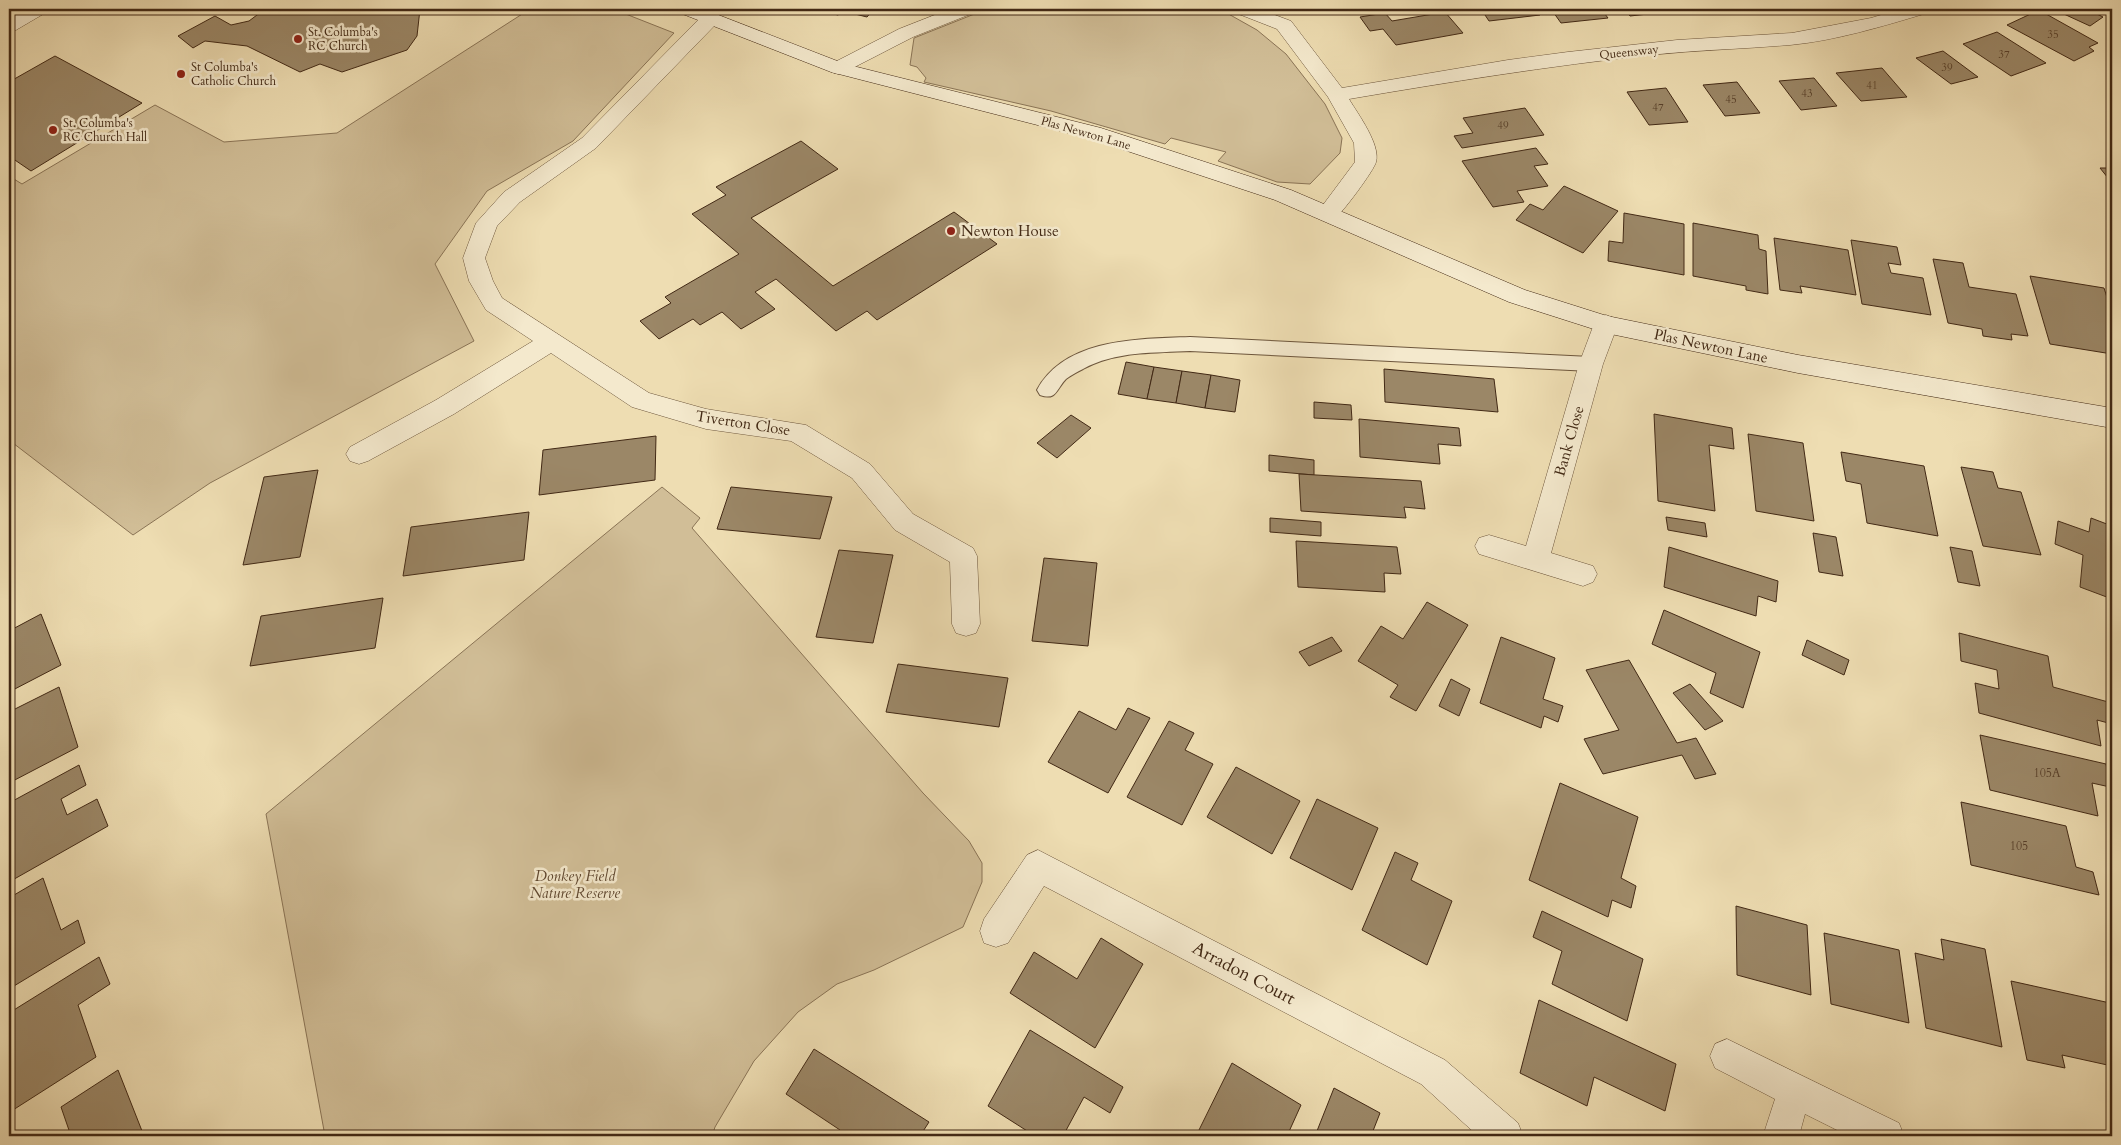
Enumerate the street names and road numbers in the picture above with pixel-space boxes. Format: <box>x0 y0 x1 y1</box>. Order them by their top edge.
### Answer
street label: Queensway <box>1598 41 1660 63</box>
street label: Plas Newton Lane <box>1039 113 1133 153</box>
street label: Plas Newton Lane <box>1652 324 1770 368</box>
street label: Bank Close <box>1549 403 1589 479</box>
street label: Tiverton Close <box>694 406 792 440</box>
street label: Arradon Court <box>1188 936 1300 1011</box>

